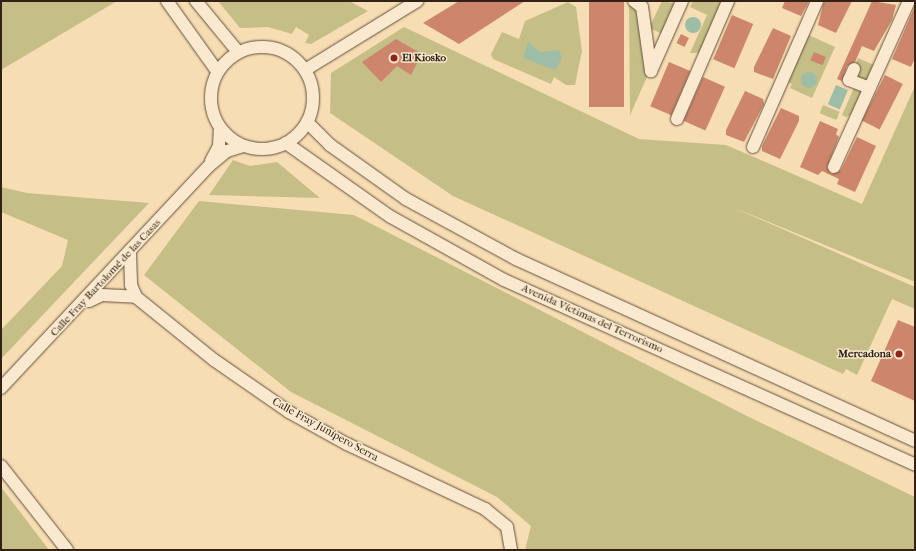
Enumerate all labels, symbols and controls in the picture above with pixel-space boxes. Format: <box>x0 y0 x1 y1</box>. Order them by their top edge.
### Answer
place label: El Kiosko <box>402 51 446 65</box>
marker: El Kiosko <box>389 53 399 63</box>
street label: Calle Fray Bartolomé de las Casas <box>48 217 164 339</box>
street label: Avenida Víctimas del Terrorismo <box>519 282 665 356</box>
place label: Mercadona <box>838 347 891 361</box>
marker: Mercadona <box>894 349 904 359</box>
street label: Calle Fray Junípero Serra <box>270 395 380 465</box>

